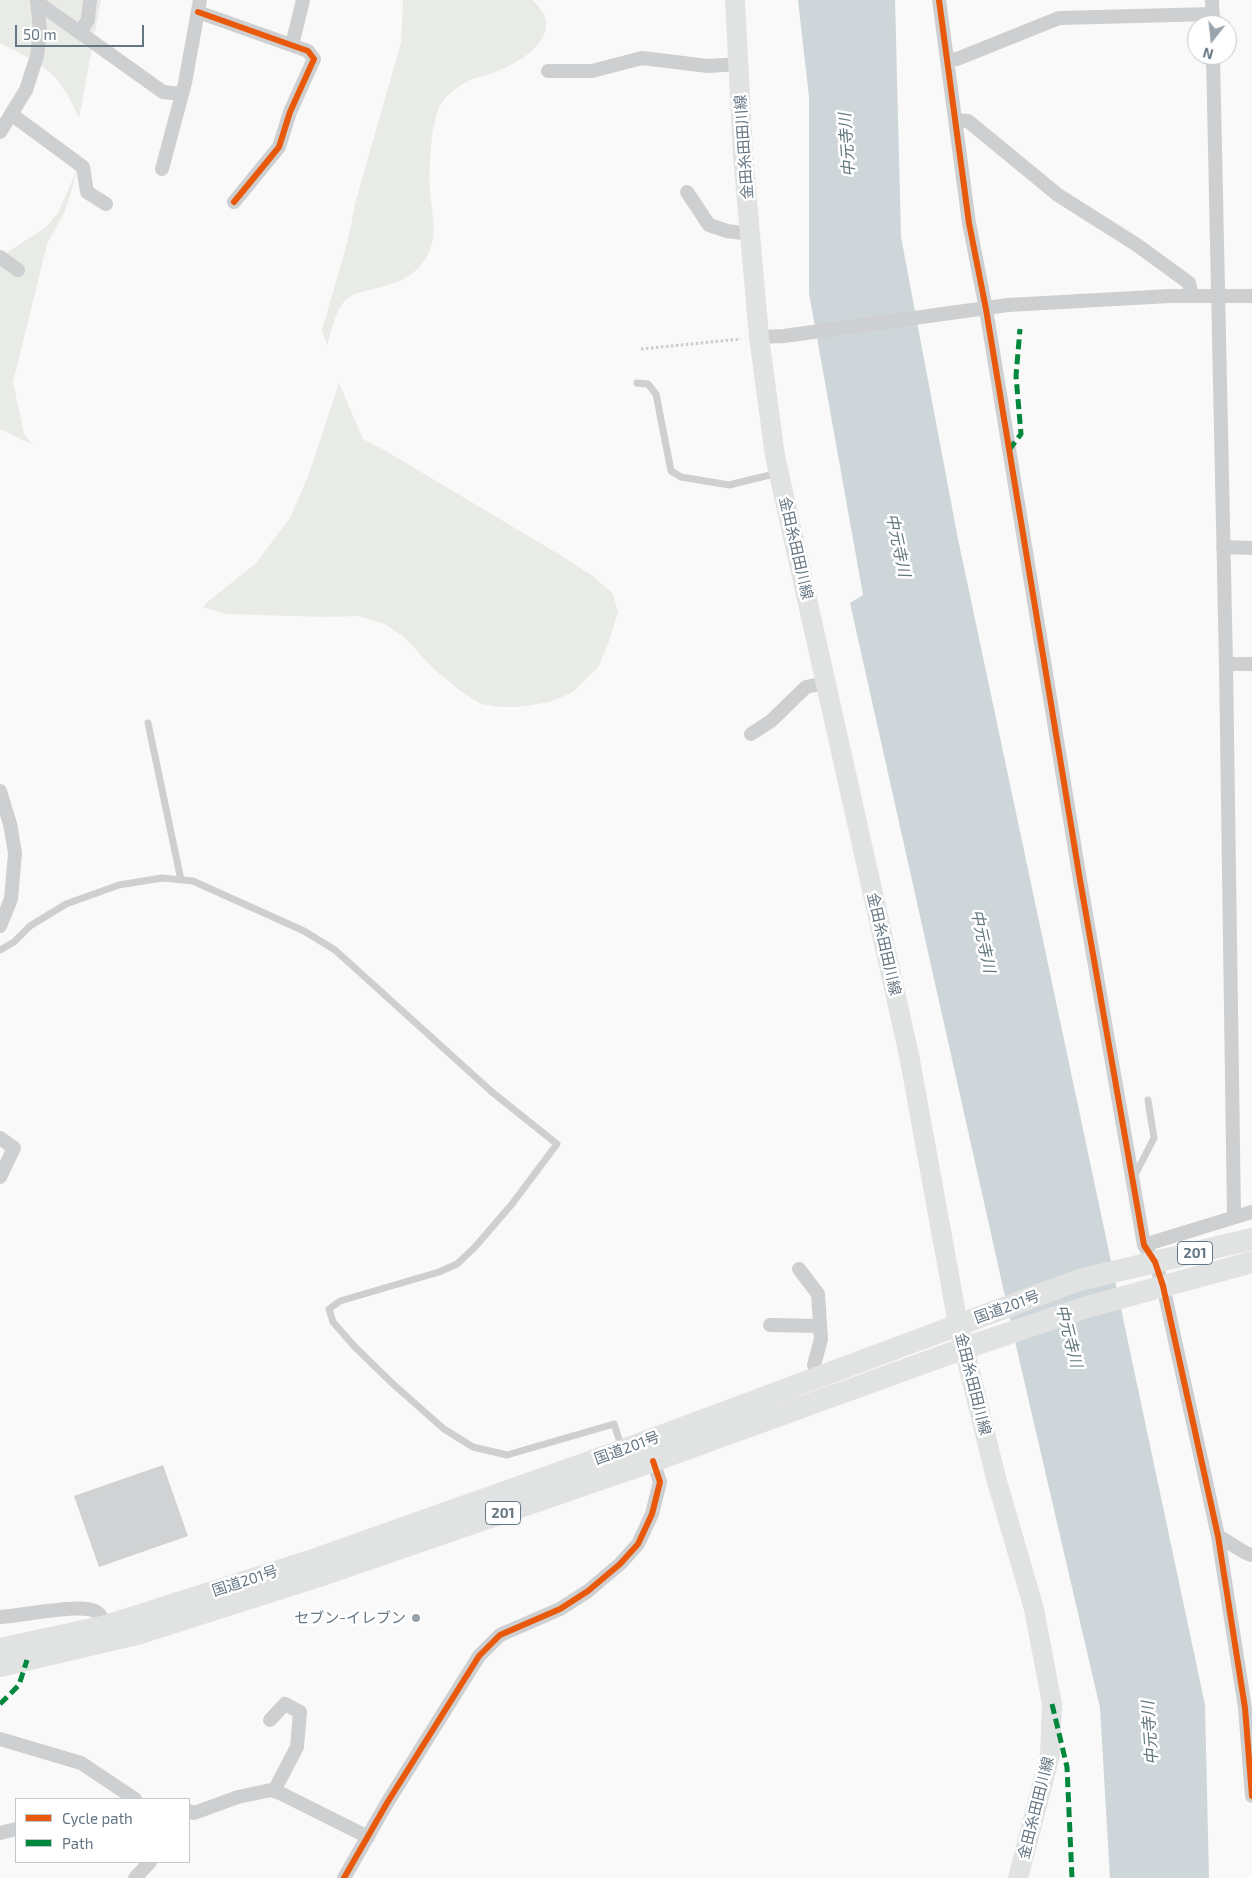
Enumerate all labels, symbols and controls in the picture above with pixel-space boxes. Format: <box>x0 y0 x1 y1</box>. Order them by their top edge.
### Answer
scale bar <box>18 15 146 47</box>
north arrow <box>1187 15 1237 65</box>
text: 50 m <box>23 25 57 43</box>
text: N <box>1201 44 1215 64</box>
street label: 金田糸田田川線 <box>731 94 757 200</box>
water label: 中元寺川 <box>835 112 859 178</box>
street label: 金田糸田田川線 <box>775 495 817 601</box>
water label: 中元寺川 <box>882 512 914 578</box>
street label: 金田糸田田川線 <box>863 891 905 997</box>
water label: 中元寺川 <box>967 908 999 974</box>
road number: 201 <box>1178 1242 1212 1264</box>
street label: 国道201号 <box>972 1287 1042 1327</box>
water label: 中元寺川 <box>1052 1303 1086 1369</box>
street label: 金田糸田田川線 <box>952 1331 994 1437</box>
street label: 国道201号 <box>592 1428 662 1468</box>
road number: 201 <box>486 1502 520 1525</box>
street label: 国道201号 <box>210 1562 280 1600</box>
place label: セブン-イレブン <box>294 1609 406 1627</box>
marker: セブン-イレブン <box>410 1612 422 1624</box>
water label: 中元寺川 <box>1138 1700 1162 1766</box>
street label: 金田糸田田川線 <box>1015 1755 1057 1861</box>
legend <box>15 1798 190 1863</box>
text: Cycle path <box>62 1809 133 1827</box>
text: Path <box>62 1834 93 1852</box>

